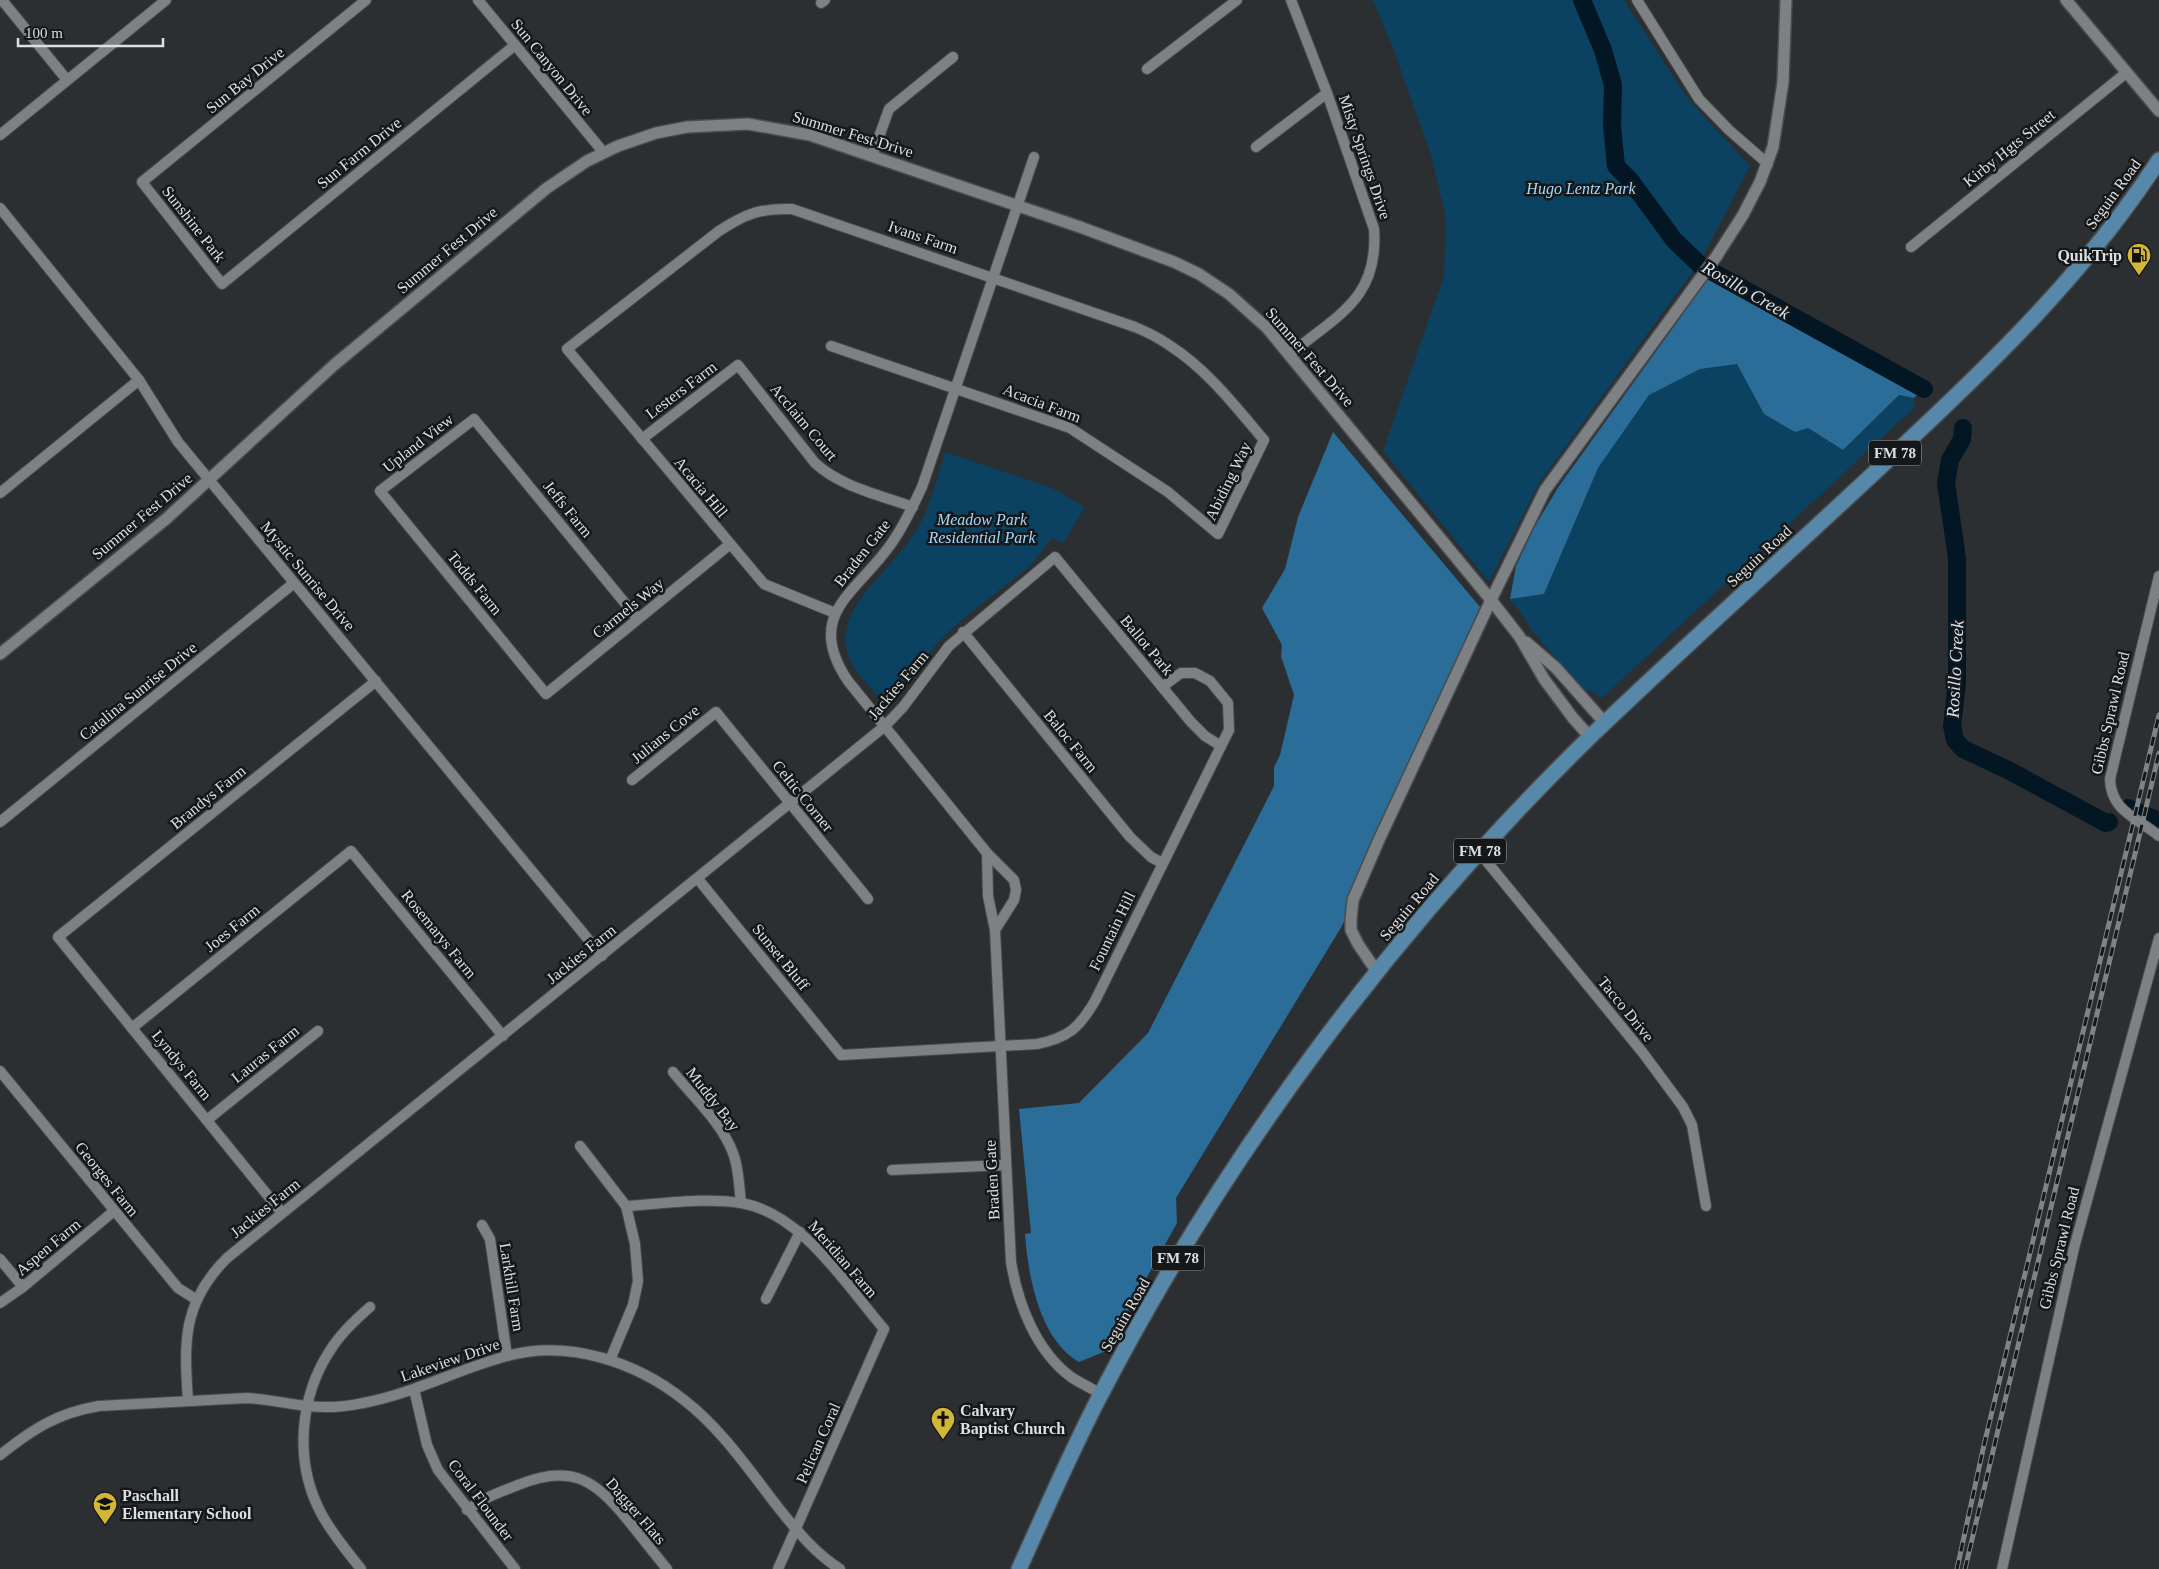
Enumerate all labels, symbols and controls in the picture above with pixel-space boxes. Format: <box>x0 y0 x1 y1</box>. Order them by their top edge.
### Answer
scale bar <box>18 15 162 47</box>
street label: Sun Canyon Drive <box>507 15 596 119</box>
text: 100 m <box>25 25 63 41</box>
street label: Sun Bay Drive <box>203 43 288 117</box>
street label: Misty Springs Drive <box>1335 92 1394 222</box>
street label: Kirby Hgts Street <box>1960 106 2059 191</box>
street label: Summer Fest Drive <box>791 108 915 160</box>
street label: Sun Farm Drive <box>314 114 404 192</box>
street label: Seguin Road <box>2082 156 2145 233</box>
park label: Hugo Lentz Park <box>1525 180 1637 198</box>
street label: Sunshine Park <box>159 183 229 265</box>
street label: Summer Fest Drive <box>394 203 500 297</box>
street label: Ivans Farm <box>886 217 961 257</box>
fuel station icon: QuikTrip <box>2126 242 2152 276</box>
place label: QuikTrip <box>2057 247 2122 265</box>
water label: Rosillo Creek <box>1698 256 1794 324</box>
street label: Summer Fest Drive <box>1262 304 1358 410</box>
street label: Lesters Farm <box>642 358 720 422</box>
street label: Acclaim Court <box>767 380 841 464</box>
street label: Acacia Farm <box>1001 380 1084 426</box>
street label: Upland View <box>379 410 457 477</box>
street label: Abiding Way <box>1202 439 1255 523</box>
road number: FM 78 <box>1869 440 1921 466</box>
street label: Acacia Hill <box>671 453 731 521</box>
street label: Summer Fest Drive <box>89 469 195 563</box>
street label: Jeffs Farm <box>540 477 596 541</box>
park label: Meadow Park Residential Park <box>927 511 1036 546</box>
street label: Braden Gate <box>831 516 893 590</box>
street label: Mystic Sunrise Drive <box>257 518 359 635</box>
street label: Seguin Road <box>1723 522 1796 591</box>
street label: Todds Farm <box>444 548 506 619</box>
street label: Carmels Way <box>589 574 667 642</box>
street label: Ballot Park <box>1117 612 1177 678</box>
water label: Rosillo Creek <box>1942 619 1968 719</box>
street label: Catalina Sunrise Drive <box>76 639 200 743</box>
street label: Jackies Farm <box>864 647 932 723</box>
street label: Gibbs Sprawl Road <box>2088 650 2133 776</box>
street label: Julians Cove <box>628 702 702 766</box>
street label: Baloc Farm <box>1041 706 1102 776</box>
street label: Celtic Corner <box>769 757 837 836</box>
street label: Brandys Farm <box>167 761 250 833</box>
road number: FM 78 <box>1454 838 1506 864</box>
street label: Seguin Road <box>1376 870 1443 945</box>
street label: Rosemarys Farm <box>397 886 480 983</box>
street label: Fountain Hill <box>1086 888 1139 973</box>
street label: Joes Farm <box>201 900 263 955</box>
street label: Jackies Farm <box>543 921 619 987</box>
street label: Sunset Bluff <box>749 921 813 994</box>
street label: Tacco Drive <box>1595 973 1657 1045</box>
street label: Lauras Farm <box>228 1021 302 1086</box>
street label: Lyndys Farm <box>148 1027 216 1104</box>
street label: Muddy Bay <box>682 1064 743 1135</box>
street label: Georges Farm <box>71 1138 143 1221</box>
street label: Braden Gate <box>981 1139 1003 1221</box>
street label: Jackies Farm <box>227 1175 303 1241</box>
street label: Gibbs Sprawl Road <box>2036 1185 2083 1311</box>
street label: Aspen Farm <box>12 1215 85 1280</box>
street label: Meridian Farm <box>805 1217 881 1301</box>
street label: Larkhill Farm <box>497 1242 527 1333</box>
road number: FM 78 <box>1152 1246 1204 1270</box>
street label: Seguin Road <box>1097 1275 1154 1355</box>
street label: Lakeview Drive <box>398 1335 502 1385</box>
street label: Pelican Coral <box>793 1399 844 1486</box>
place label: Calvary Baptist Church <box>960 1402 1065 1438</box>
church icon: Calvary Baptist Church <box>930 1406 956 1440</box>
street label: Coral Flounder <box>445 1456 517 1545</box>
street label: Dagger Flats <box>602 1474 669 1548</box>
place label: Paschall Elementary School <box>122 1487 252 1523</box>
school or university icon: Paschall Elementary School <box>92 1491 118 1525</box>

